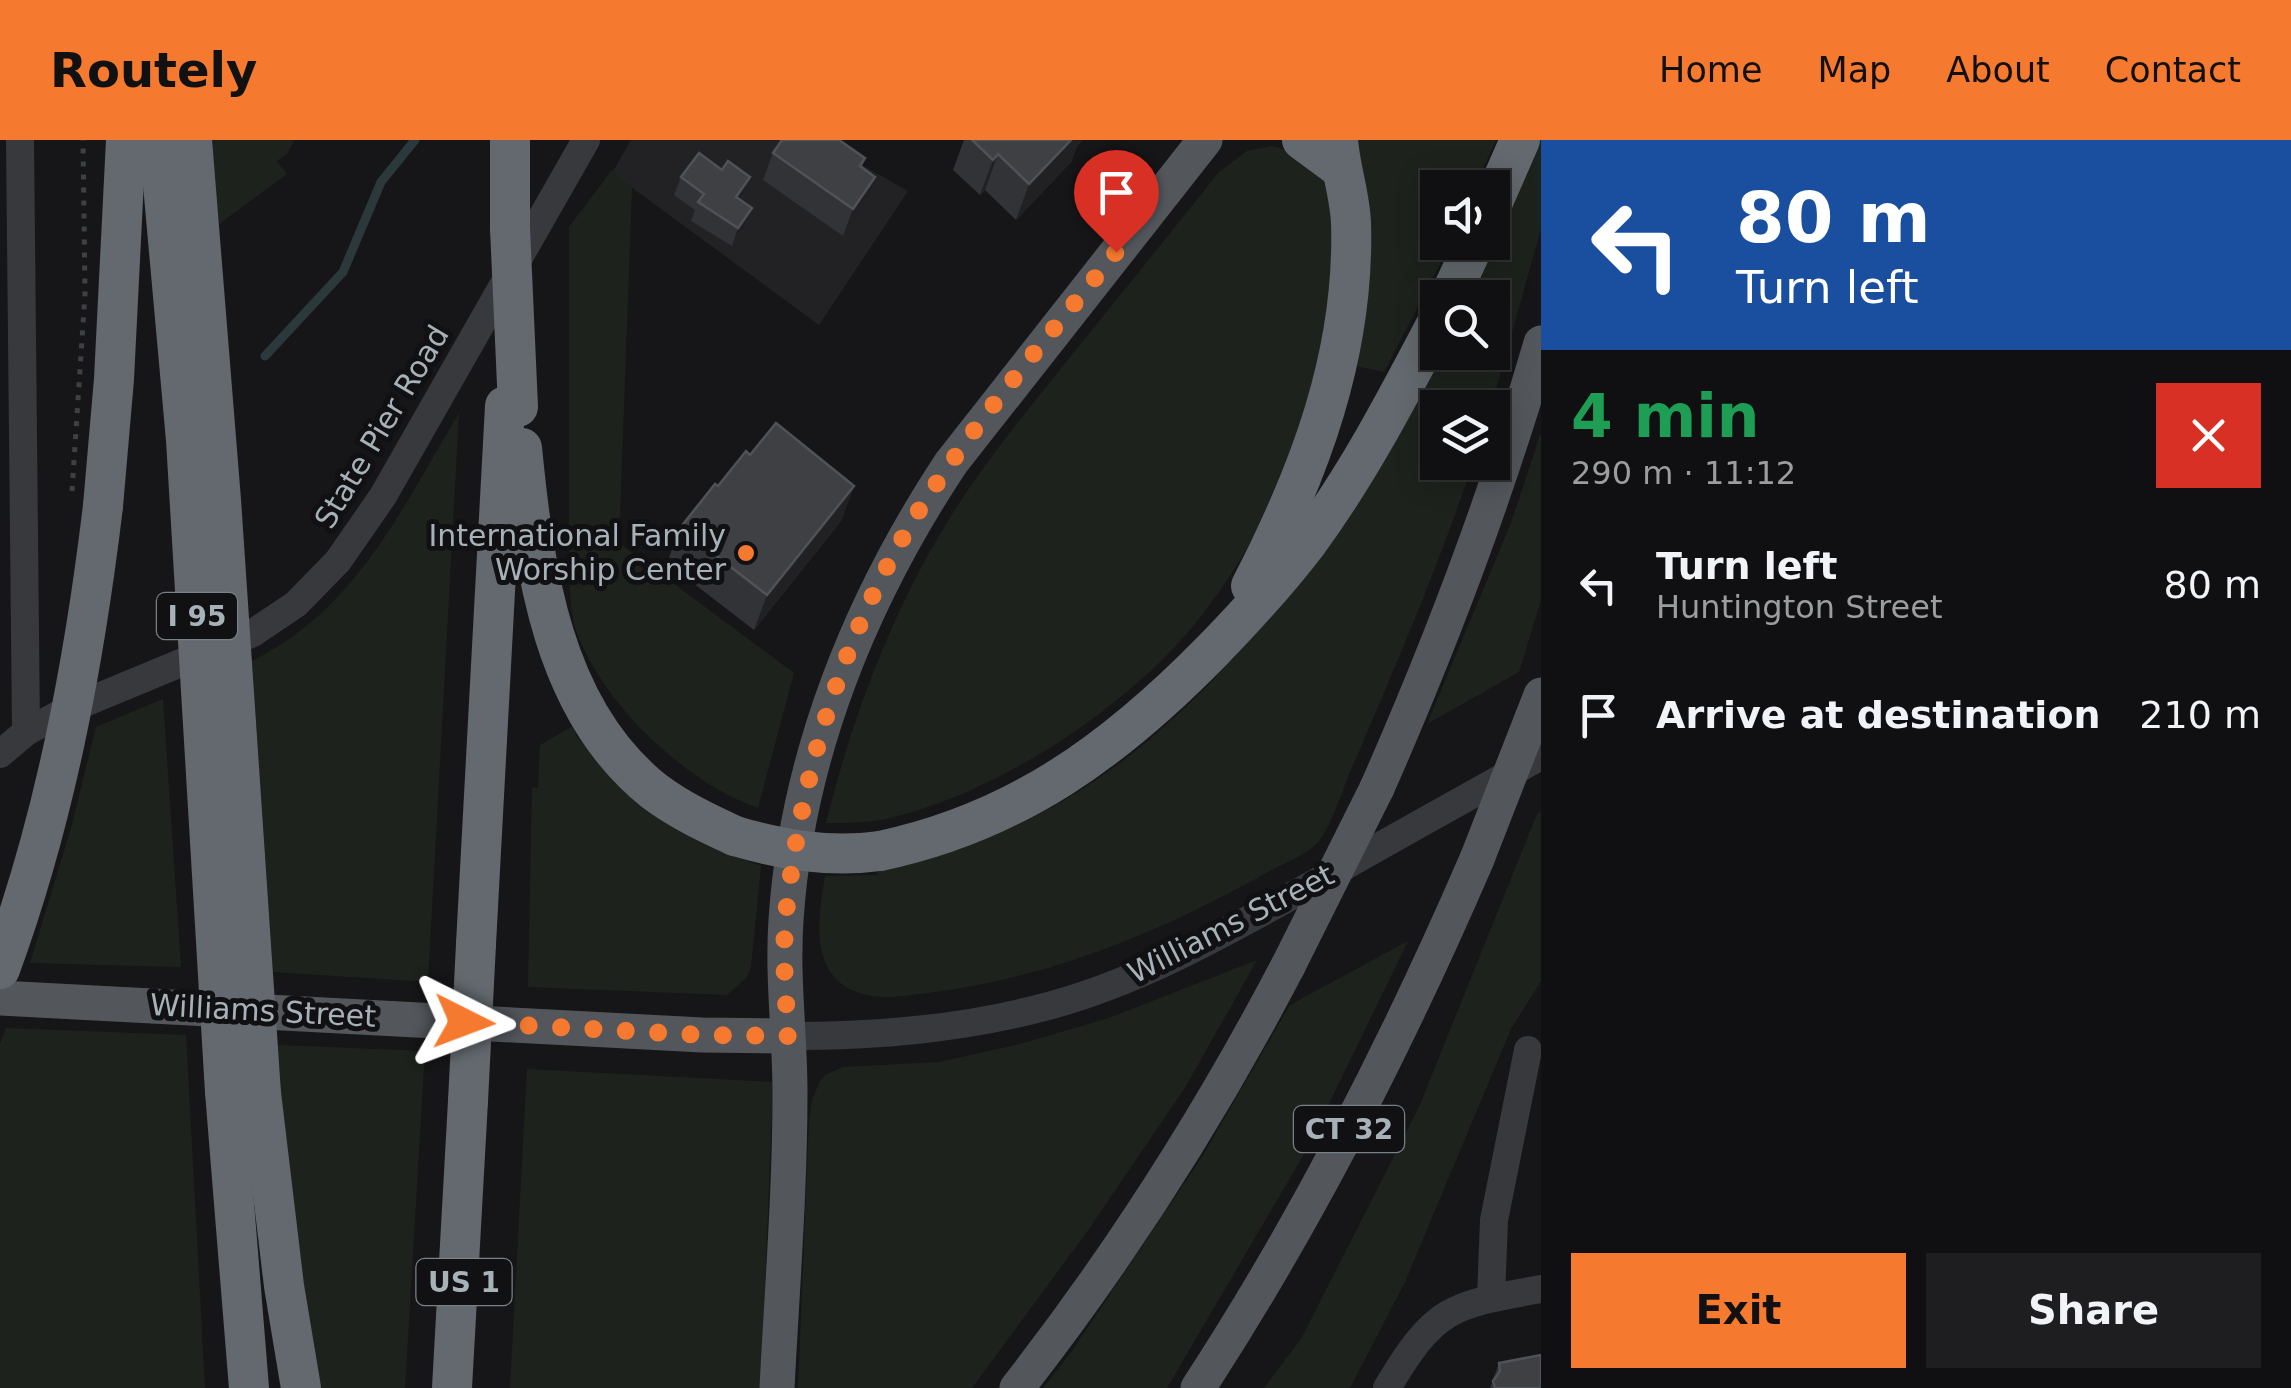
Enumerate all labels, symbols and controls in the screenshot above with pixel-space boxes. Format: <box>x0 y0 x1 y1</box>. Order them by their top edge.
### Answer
text: Routely <box>50 42 257 98</box>
text: Home <box>1659 50 1762 90</box>
text: Map <box>1817 50 1891 90</box>
text: About <box>1946 50 2050 90</box>
text: Contact <box>2105 50 2241 90</box>
pin <box>1074 150 1159 253</box>
icon: arrive <box>1089 165 1144 220</box>
map controls <box>1420 170 1510 480</box>
button: sound <box>1420 170 1510 260</box>
text: 80 m <box>1736 177 1931 259</box>
icon: left <box>1571 180 1701 310</box>
text: Turn left <box>1736 261 1919 314</box>
button: search <box>1420 280 1510 370</box>
street label: State Pier Road <box>307 319 456 534</box>
text: 4 min <box>1571 381 1759 451</box>
button: close <box>2156 383 2261 488</box>
button: layers <box>1420 390 1510 480</box>
text: 290 m · 11:12 <box>1571 454 1796 492</box>
place label: International Family Worship Center <box>428 518 727 587</box>
marker: International Family Worship Center <box>735 542 757 564</box>
text: Turn left <box>1656 544 1837 588</box>
icon: left <box>1571 558 1626 613</box>
text: 80 m <box>2164 563 2261 607</box>
text: Huntington Street <box>1656 588 1942 626</box>
road number: I 95 <box>157 593 237 639</box>
icon: arrive <box>1571 688 1626 743</box>
text: Arrive at destination <box>1656 693 2101 737</box>
text: 210 m <box>2139 693 2261 737</box>
street label: Williams Street <box>1122 856 1340 991</box>
position arrow <box>412 970 516 1074</box>
street label: Williams Street <box>149 987 377 1034</box>
road number: CT 32 <box>1294 1106 1404 1152</box>
button: Exit <box>1571 1253 1906 1368</box>
button: Share <box>1926 1253 2261 1368</box>
road number: US 1 <box>416 1259 512 1305</box>

